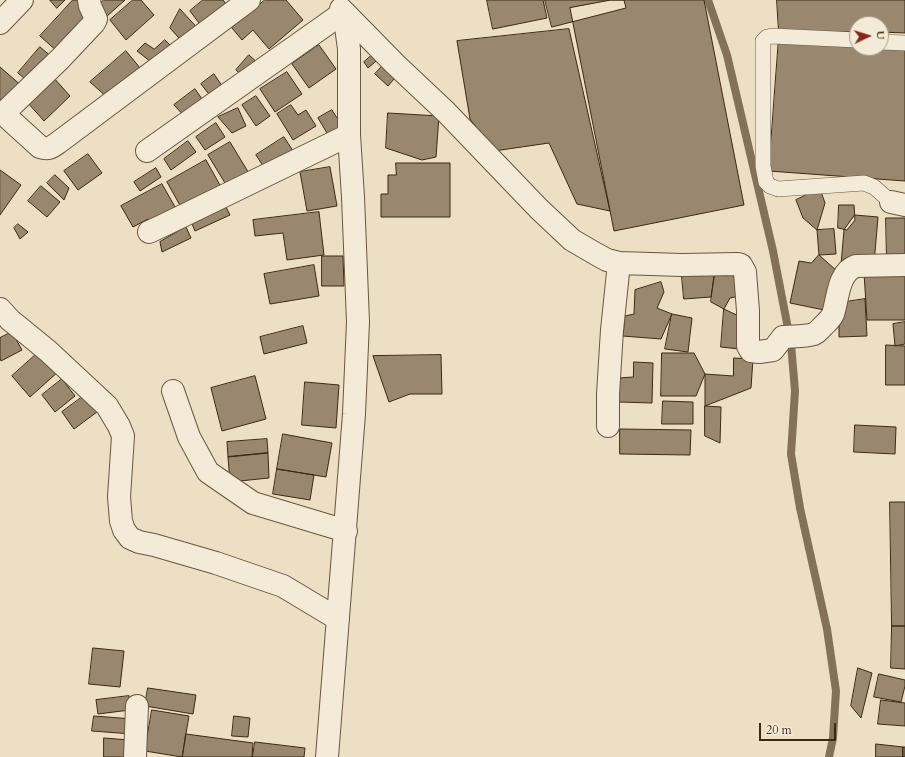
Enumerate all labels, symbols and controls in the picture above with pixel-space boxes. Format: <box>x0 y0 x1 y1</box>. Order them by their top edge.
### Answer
north arrow <box>849 16 889 56</box>
text: U <box>873 30 888 40</box>
scale bar <box>761 715 838 741</box>
text: 20 m <box>766 722 792 738</box>

